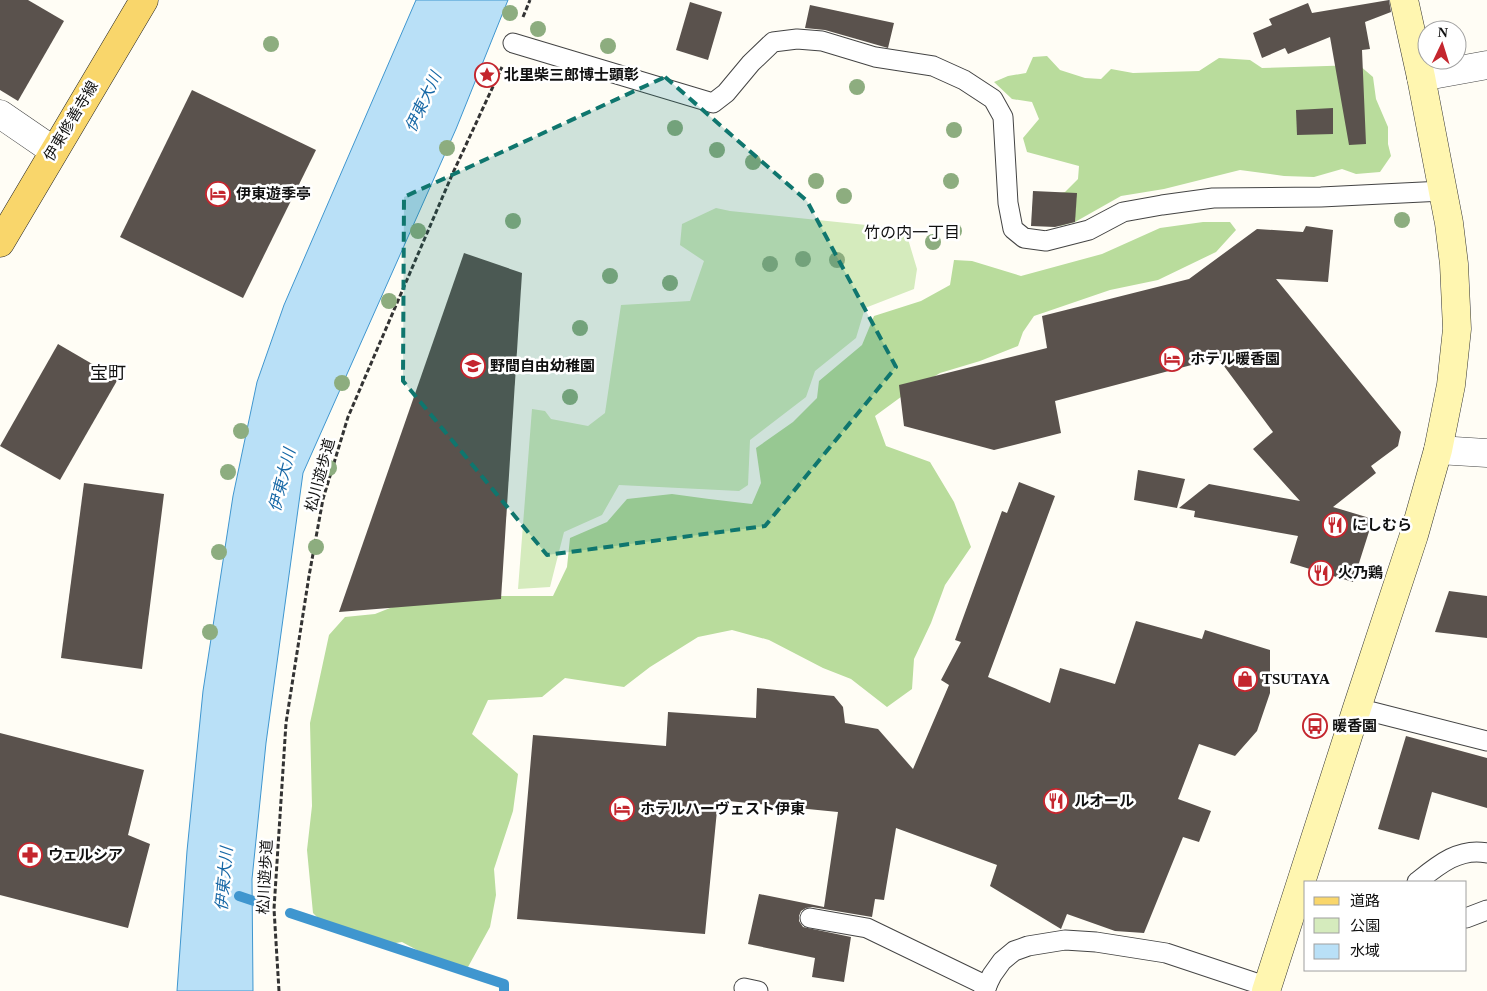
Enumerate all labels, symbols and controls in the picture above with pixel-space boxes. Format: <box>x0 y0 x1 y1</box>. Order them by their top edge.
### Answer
north arrow <box>1417 20 1467 70</box>
text: N <box>1437 25 1448 40</box>
place icon: 北里柴三郎博士顕彰 <box>474 62 500 88</box>
place label: 北里柴三郎博士顕彰 <box>504 66 639 83</box>
water label: 伊東大川 <box>402 68 445 135</box>
street label: 伊東修善寺線 <box>41 78 101 164</box>
hotel icon: 伊東遊季亭 <box>205 181 231 207</box>
place label: 伊東遊季亭 <box>236 185 311 202</box>
district label: 竹の内一丁目 <box>864 224 960 241</box>
hotel icon: ホテル暖香園 <box>1159 346 1185 372</box>
place label: ホテル暖香園 <box>1190 351 1280 367</box>
school or university icon: 野間自由幼稚園 <box>460 353 486 379</box>
place label: 野間自由幼稚園 <box>490 358 595 374</box>
district label: 宝町 <box>90 363 126 383</box>
street label: 松川遊歩道 <box>302 436 337 513</box>
water label: 伊東大川 <box>266 445 298 513</box>
restaurant icon: にしむら <box>1322 512 1348 538</box>
place label: にしむら <box>1352 517 1412 533</box>
restaurant icon: 火乃鶏 <box>1308 560 1334 586</box>
place label: 火乃鶏 <box>1338 565 1383 581</box>
shop icon: TSUTAYA <box>1232 666 1258 692</box>
place label: TSUTAYA <box>1262 671 1330 687</box>
bus stop icon: 暖香園 <box>1302 713 1328 739</box>
place label: 暖香園 <box>1332 718 1377 734</box>
restaurant icon: ルオール <box>1043 788 1069 814</box>
place label: ルオール <box>1074 793 1134 809</box>
hotel icon: ホテルハーヴェスト伊東 <box>609 796 635 822</box>
place label: ホテルハーヴェスト伊東 <box>640 801 805 817</box>
street label: 松川遊歩道 <box>254 839 275 915</box>
pharmacy icon: ウェルシア <box>17 842 43 868</box>
water label: 伊東大川 <box>213 844 235 912</box>
place label: ウェルシア <box>48 847 123 863</box>
legend <box>1304 881 1467 971</box>
text: 道路 <box>1350 893 1380 909</box>
text: 公園 <box>1350 918 1380 934</box>
text: 水域 <box>1350 943 1380 959</box>

